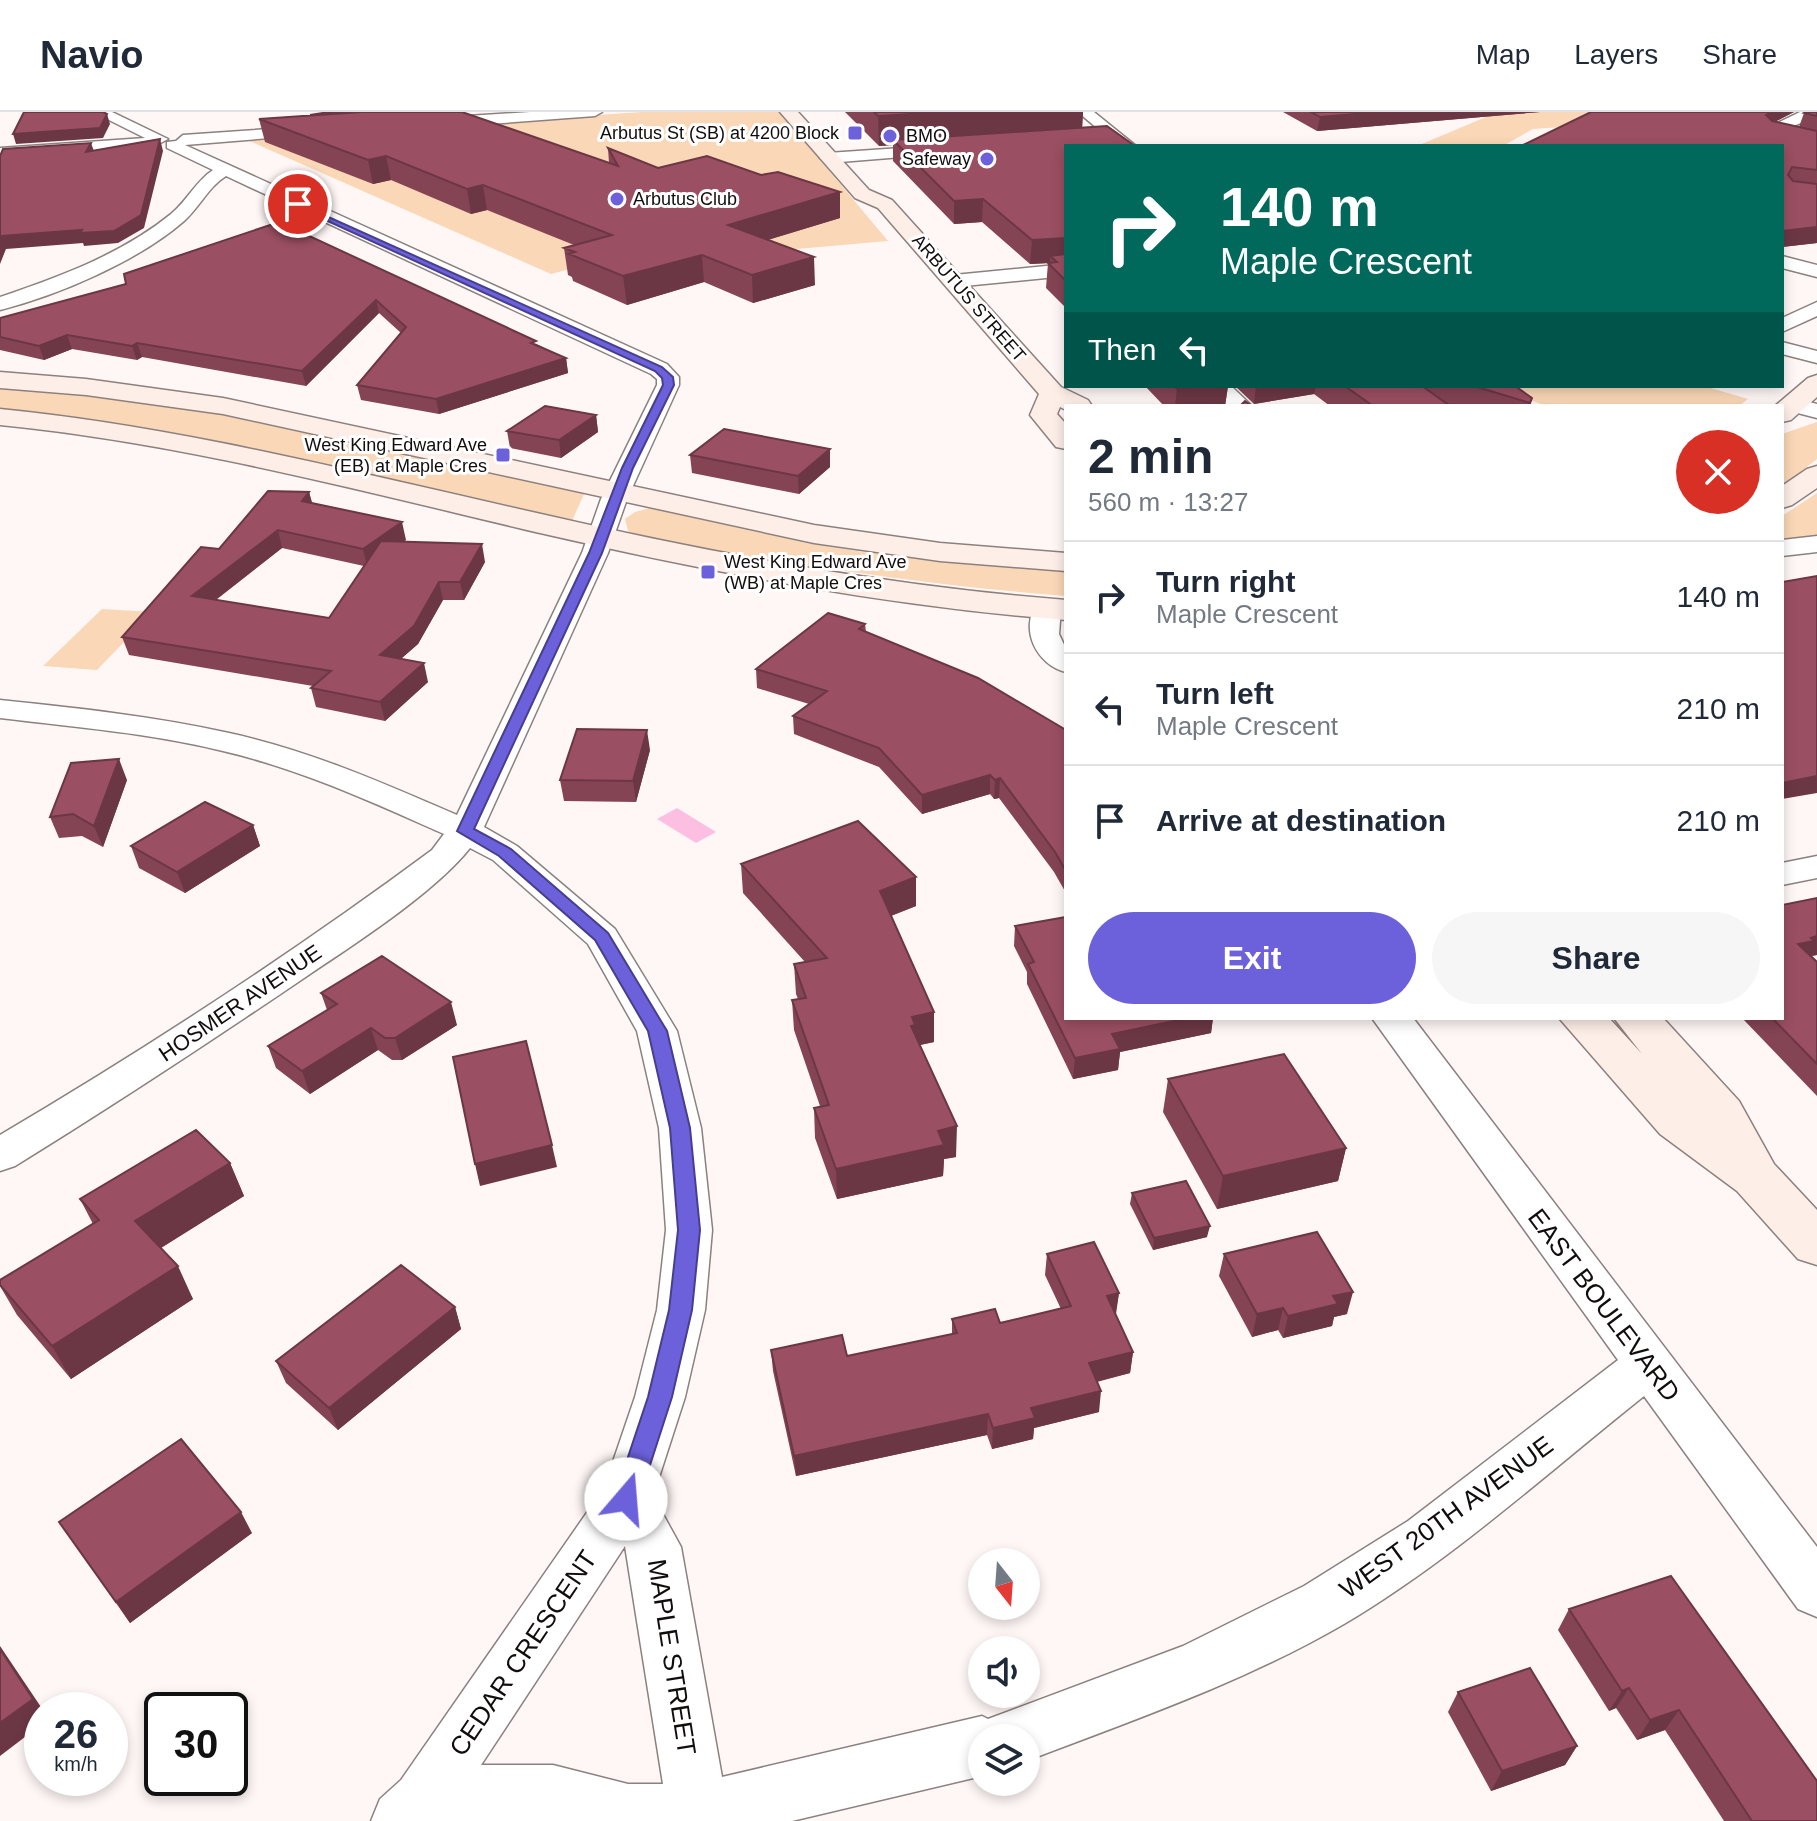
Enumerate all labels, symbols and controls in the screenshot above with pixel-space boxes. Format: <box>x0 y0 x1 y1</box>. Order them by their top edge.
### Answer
text: Navio <box>40 34 143 76</box>
text: Map <box>1476 39 1530 70</box>
text: Layers <box>1574 39 1658 70</box>
text: Share <box>1702 39 1777 70</box>
place label: Arbutus St (SB) at 4200 Block <box>600 123 840 143</box>
marker: Arbutus St (SB) at 4200 Block <box>846 124 864 142</box>
place label: BMO <box>906 126 947 146</box>
marker: BMO <box>881 127 899 145</box>
place label: Safeway <box>902 149 971 169</box>
marker: Safeway <box>978 150 996 168</box>
pin <box>264 170 332 238</box>
text: 140 m <box>1220 175 1379 238</box>
icon: right <box>1088 176 1192 280</box>
icon: arrive <box>276 182 320 226</box>
place label: Arbutus Club <box>633 189 737 209</box>
marker: Arbutus Club <box>608 190 626 208</box>
street label: ARBUTUS STREET <box>908 230 1030 366</box>
text: Maple Crescent <box>1220 241 1472 282</box>
icon: left <box>1172 328 1216 372</box>
text: Then <box>1088 333 1156 366</box>
text: 2 min <box>1088 430 1213 483</box>
button: close <box>1676 430 1760 514</box>
place label: West King Edward Ave (EB) at Maple Cres <box>305 435 487 476</box>
marker: West King Edward Ave (EB) at Maple Cres <box>494 446 512 464</box>
text: 560 m · 13:27 <box>1088 487 1248 517</box>
place label: West King Edward Ave (WB) at Maple Cres <box>724 552 906 593</box>
marker: West King Edward Ave (WB) at Maple Cres <box>699 563 717 581</box>
text: Turn right <box>1156 565 1295 598</box>
icon: right <box>1088 575 1132 619</box>
text: 140 m <box>1677 580 1760 613</box>
text: Maple Crescent <box>1156 599 1338 629</box>
text: Turn left <box>1156 677 1274 710</box>
icon: left <box>1088 687 1132 731</box>
text: 210 m <box>1677 692 1760 725</box>
text: Maple Crescent <box>1156 711 1338 741</box>
icon: arrive <box>1088 799 1132 843</box>
text: Arrive at destination <box>1156 804 1446 837</box>
text: 210 m <box>1677 804 1760 837</box>
button: Exit <box>1088 912 1416 1004</box>
button: Share <box>1432 912 1760 1004</box>
street label: HOSMER AVENUE <box>154 939 326 1067</box>
street label: EAST BOULEVARD <box>1522 1203 1686 1407</box>
street label: WEST 20TH AVENUE <box>1334 1430 1558 1604</box>
position arrow <box>584 1457 668 1541</box>
street label: CEDAR CRESCENT <box>443 1545 603 1761</box>
north arrow <box>968 1548 1040 1620</box>
map controls <box>968 1548 1040 1796</box>
street label: MAPLE STREET <box>642 1557 702 1757</box>
button: sound <box>968 1636 1040 1708</box>
speed limit sign: 30 <box>144 1692 248 1796</box>
text: 26 <box>54 1712 98 1756</box>
button: layers <box>968 1724 1040 1796</box>
text: km/h <box>54 1753 98 1775</box>

